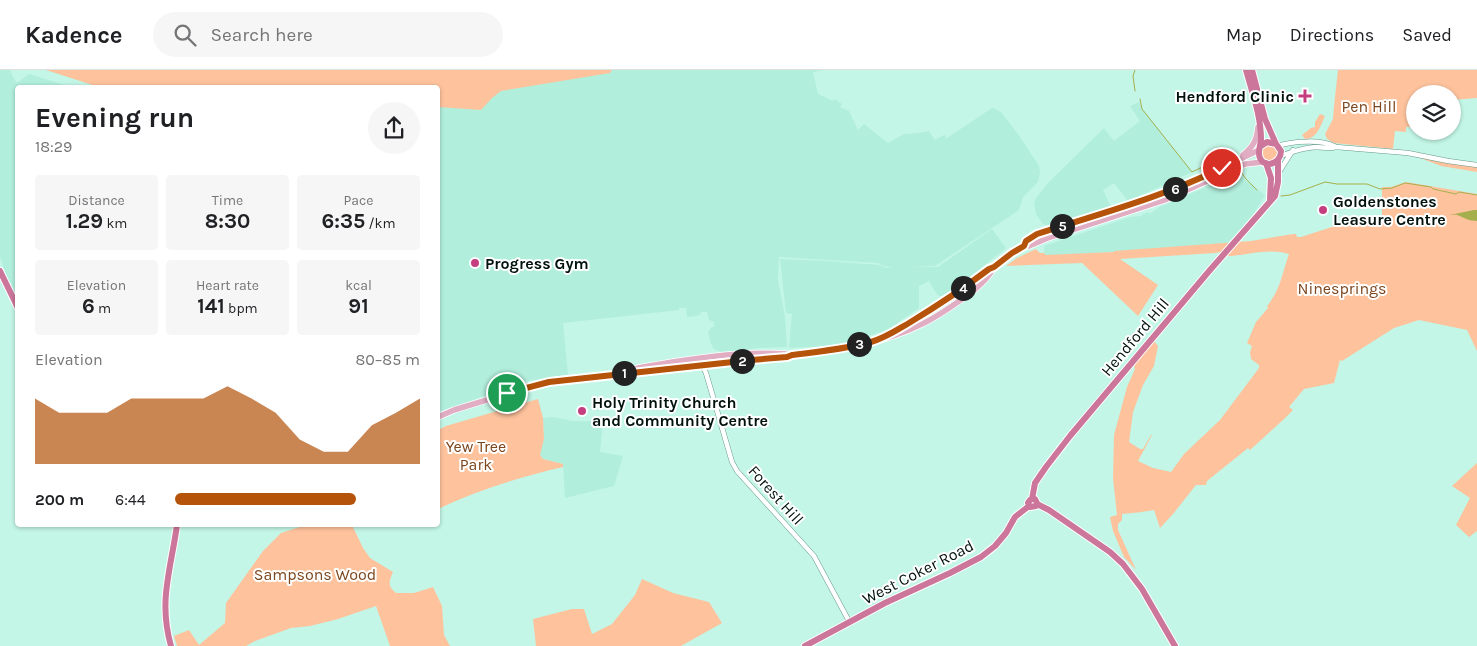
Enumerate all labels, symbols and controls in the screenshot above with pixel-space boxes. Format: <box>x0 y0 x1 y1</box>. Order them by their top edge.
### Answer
search box <box>153 12 503 57</box>
text: Kadence <box>25 21 123 49</box>
icon: search <box>171 21 199 49</box>
text: Search here <box>211 24 313 46</box>
text: Map <box>1226 24 1262 46</box>
text: Directions <box>1290 24 1374 46</box>
text: Saved <box>1402 24 1452 46</box>
map controls <box>1406 85 1461 140</box>
button: layers <box>1406 85 1461 140</box>
place label: Hendford Clinic <box>1175 87 1294 106</box>
marker: Hendford Clinic <box>1298 89 1312 103</box>
park label: Pen Hill <box>1342 97 1396 116</box>
text: Evening run <box>35 101 194 134</box>
button: share <box>368 102 420 154</box>
text: 18:29 <box>35 137 72 156</box>
pin <box>1201 147 1243 189</box>
icon: check <box>1208 154 1236 182</box>
pin: 6 <box>1162 176 1188 202</box>
text: 6 <box>1171 181 1180 198</box>
text: Distance <box>68 192 125 209</box>
text: Time <box>212 192 243 209</box>
text: Pace <box>344 192 373 209</box>
place label: Goldenstones Leasure Centre <box>1333 192 1446 229</box>
marker: Goldenstones Leasure Centre <box>1317 204 1329 216</box>
text: 1.29 <box>66 209 103 233</box>
text: 8:30 <box>205 209 250 233</box>
text: 6:35 <box>321 209 365 233</box>
pin: 5 <box>1050 214 1074 238</box>
text: km <box>103 215 127 232</box>
text: /km <box>365 215 396 232</box>
text: 5 <box>1058 218 1067 235</box>
place label: Progress Gym <box>485 254 589 273</box>
marker: Progress Gym <box>469 257 481 269</box>
pin: 4 <box>950 276 976 300</box>
text: Elevation <box>67 277 126 294</box>
text: Heart rate <box>196 277 259 294</box>
text: kcal <box>345 277 372 294</box>
park label: Ninesprings <box>1298 279 1387 298</box>
text: 4 <box>959 280 968 297</box>
text: 6 <box>82 294 95 318</box>
text: 141 <box>197 294 225 318</box>
text: 91 <box>348 294 369 318</box>
street label: Hendford Hill <box>1097 294 1173 380</box>
text: m <box>95 300 111 317</box>
text: bpm <box>225 300 258 317</box>
pin: 3 <box>846 332 872 356</box>
text: 3 <box>855 336 864 353</box>
pin: 2 <box>730 348 754 374</box>
text: Elevation <box>35 350 103 369</box>
text: 80–85 m <box>355 350 420 369</box>
text: 2 <box>738 353 747 370</box>
pin: 1 <box>612 360 636 386</box>
text: 1 <box>622 365 627 382</box>
pin <box>486 372 528 414</box>
icon: arrive <box>493 379 521 407</box>
place label: Holy Trinity Church and Community Centre <box>592 393 768 430</box>
marker: Holy Trinity Church and Community Centre <box>576 405 588 417</box>
park label: Yew Tree Park <box>446 437 506 474</box>
street label: Forest Hill <box>744 461 808 529</box>
text: 200 m <box>35 490 84 509</box>
text: 6:44 <box>115 490 146 509</box>
street label: West Coker Road <box>859 536 977 608</box>
park label: Sampsons Wood <box>254 565 376 584</box>

